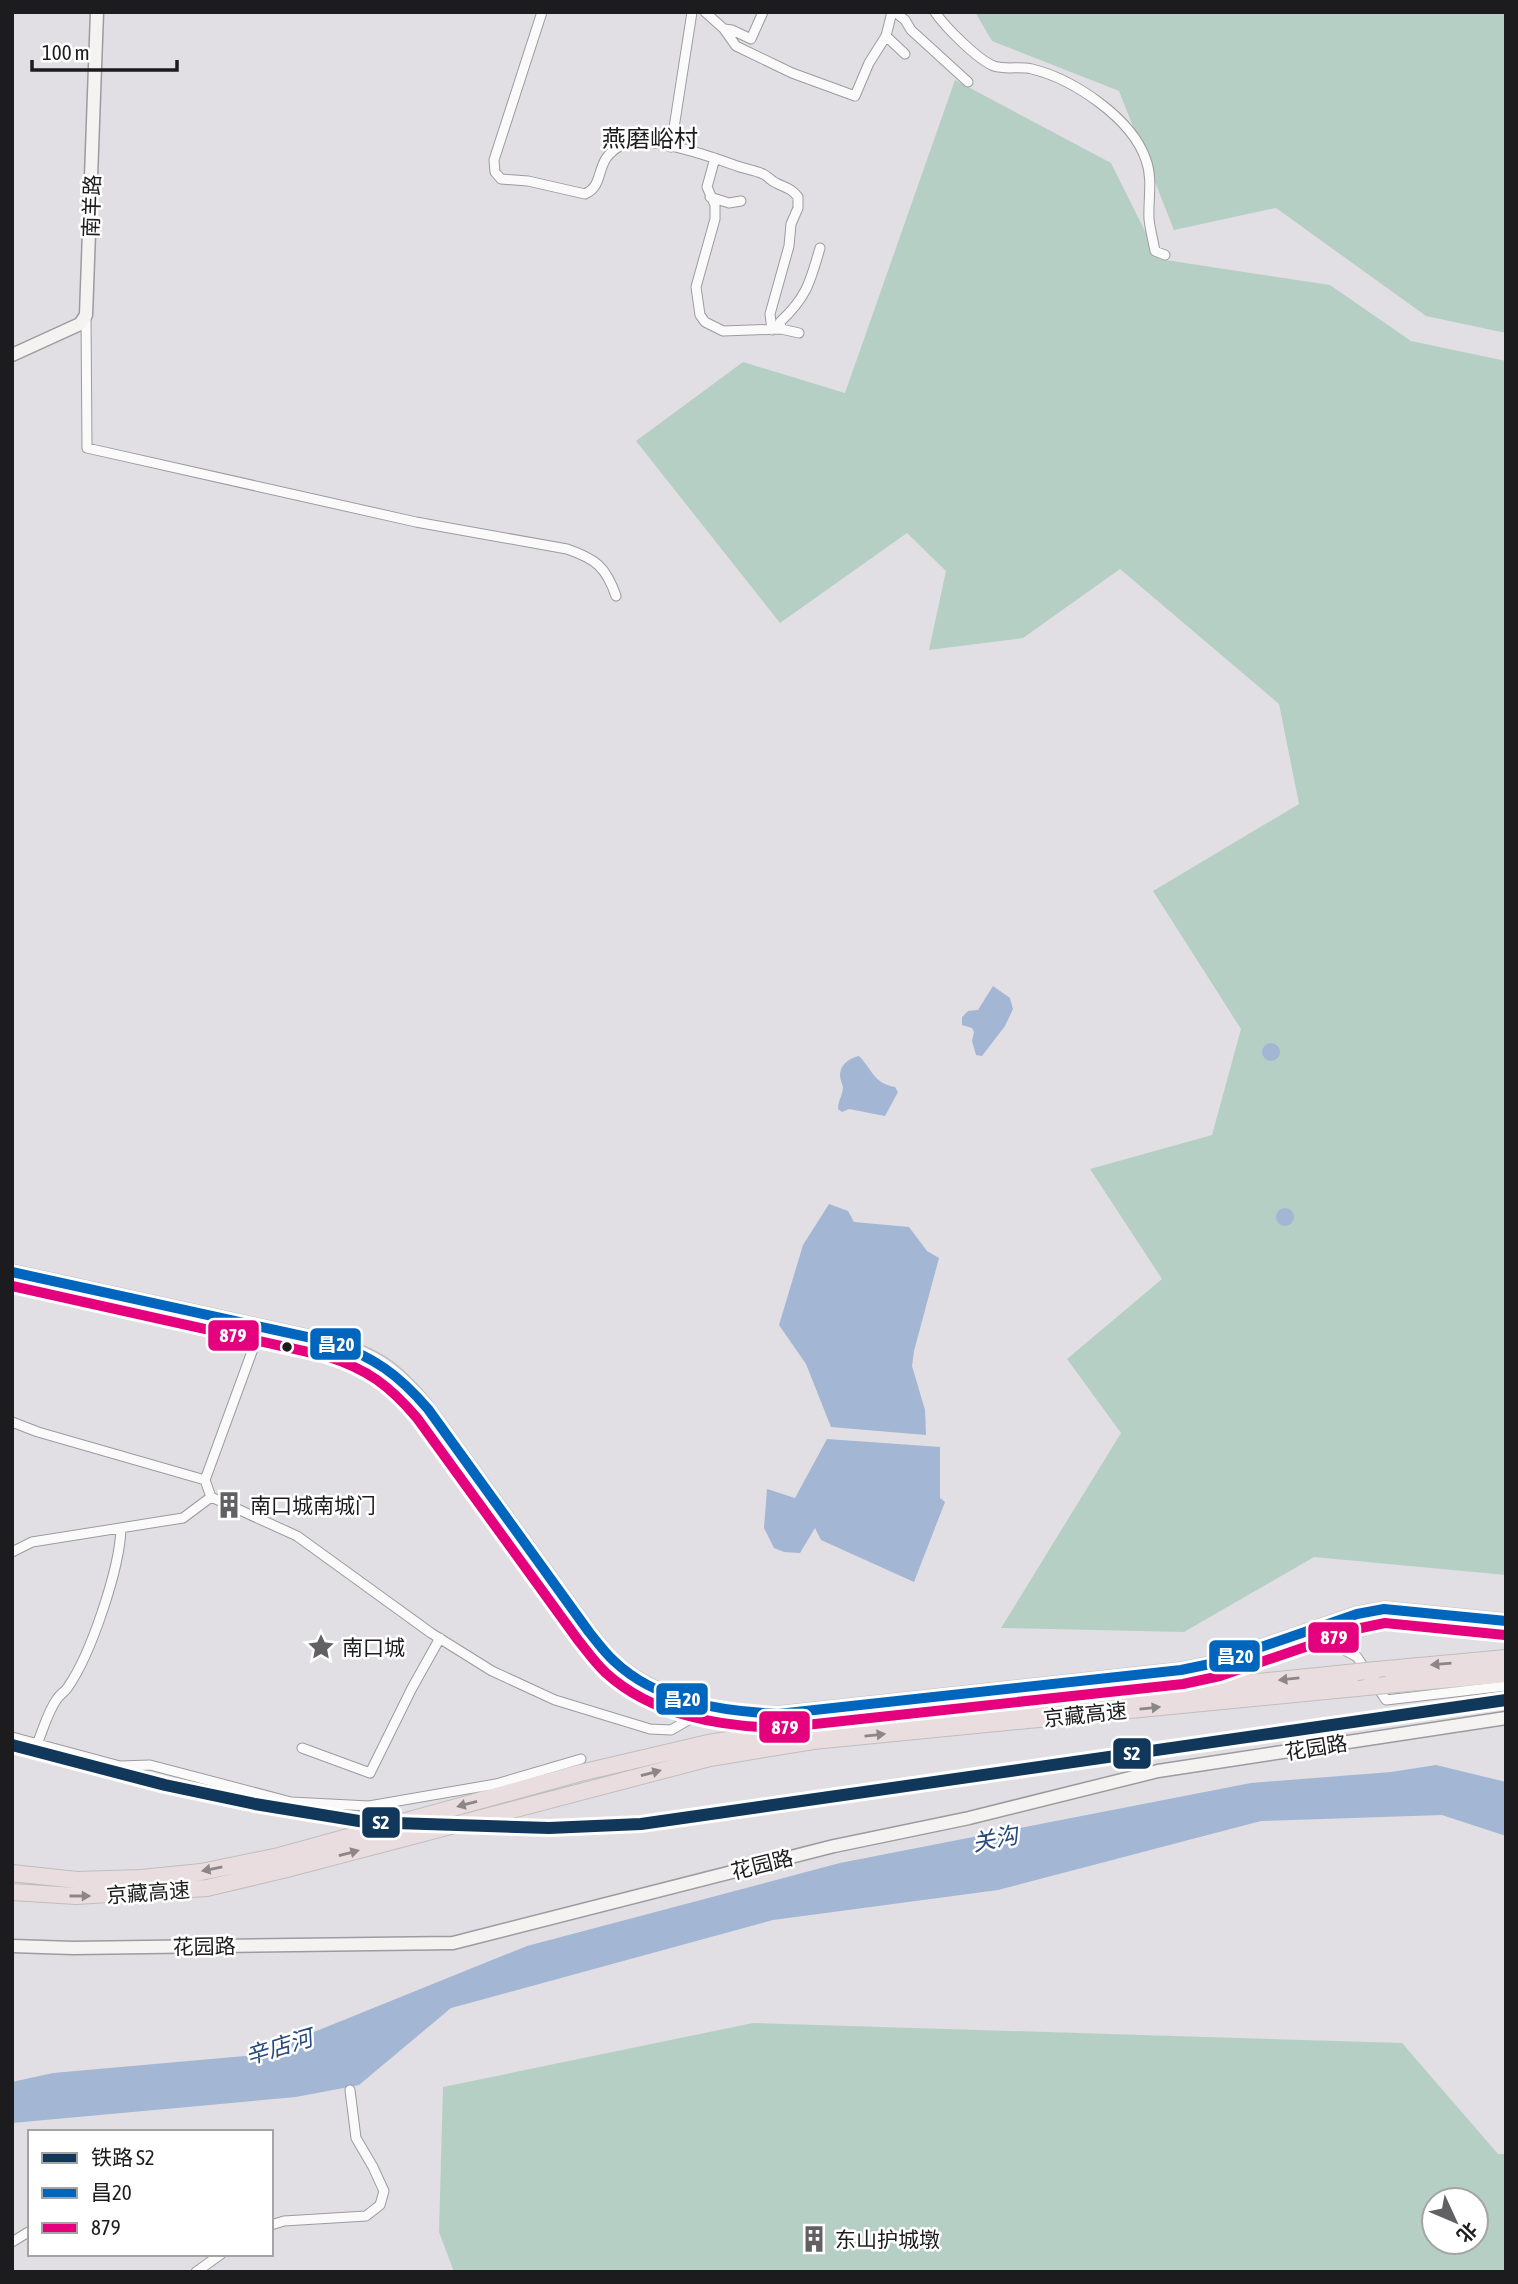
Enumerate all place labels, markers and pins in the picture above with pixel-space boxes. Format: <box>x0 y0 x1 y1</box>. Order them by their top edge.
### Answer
unlabelled marker <box>280 1340 294 1354</box>
building icon: 南口城南城门 <box>214 1490 244 1520</box>
place label: 南口城南城门 <box>250 1493 376 1517</box>
place icon: 南口城 <box>306 1632 336 1662</box>
place label: 南口城 <box>342 1635 405 1659</box>
building icon: 东山护城墩 <box>799 2224 829 2254</box>
place label: 东山护城墩 <box>835 2227 940 2251</box>

